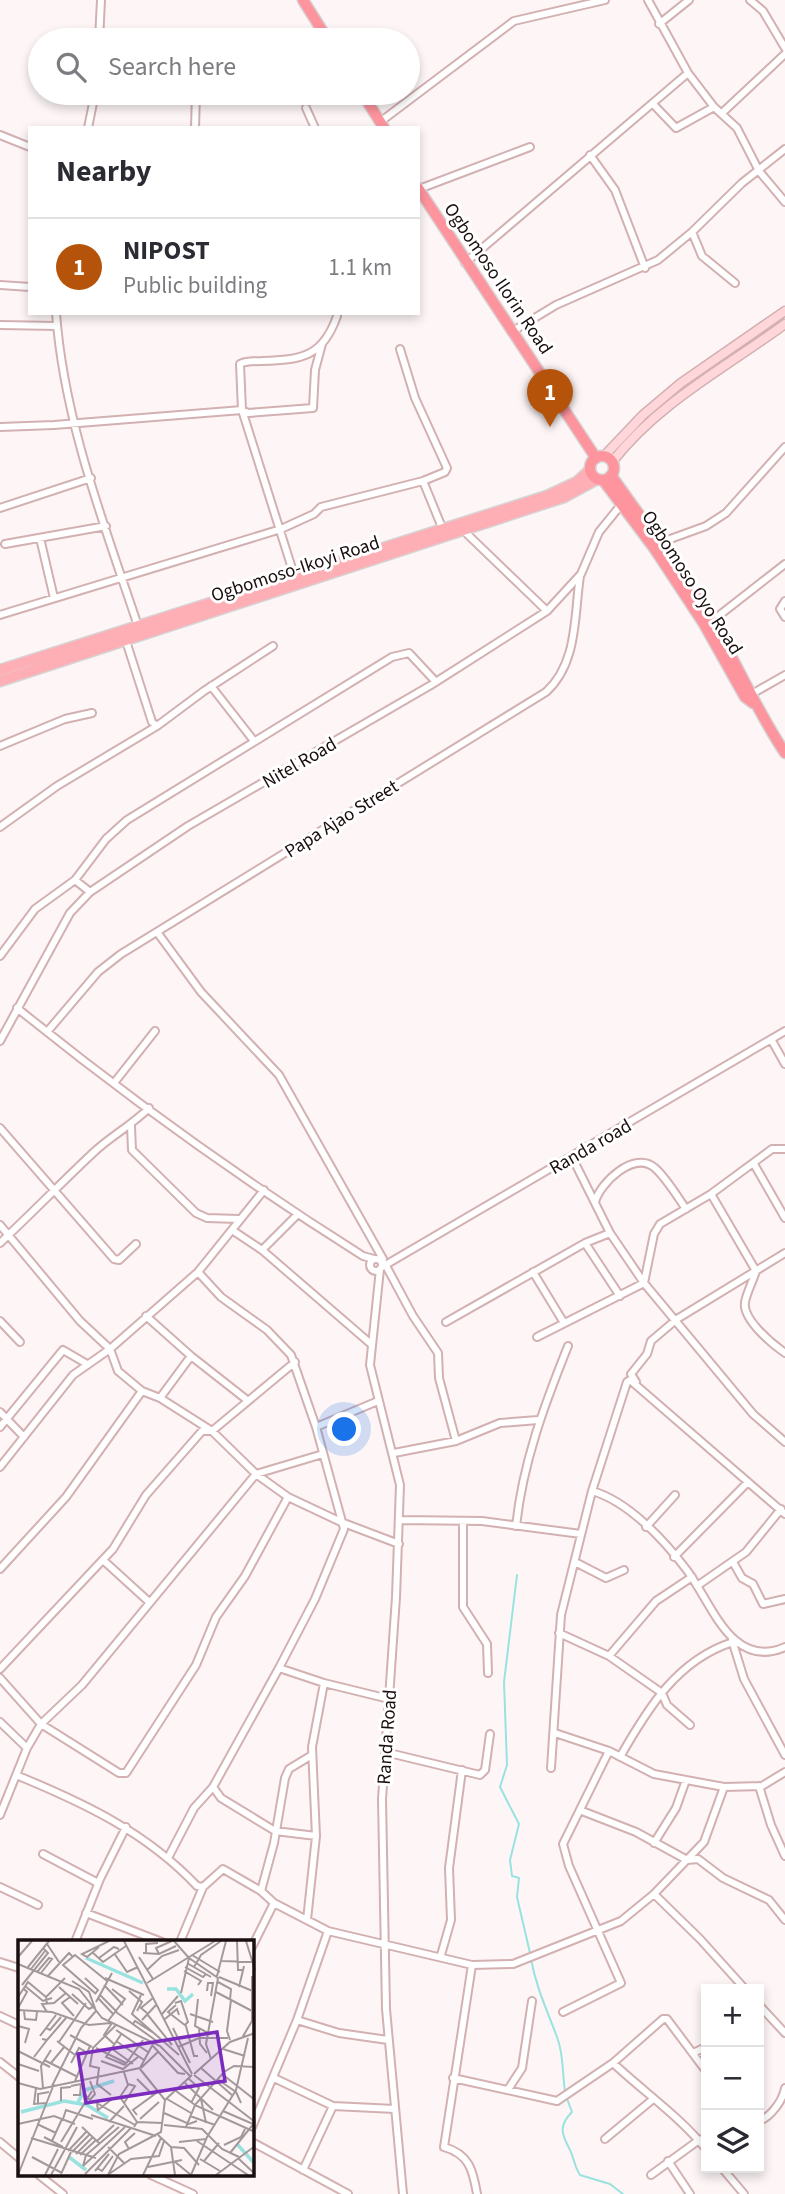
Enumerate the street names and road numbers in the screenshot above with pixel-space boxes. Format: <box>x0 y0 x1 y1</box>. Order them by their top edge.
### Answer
street label: Ogbomoso Ilorin Road <box>437 198 559 360</box>
street label: Ogbomoso Oyo Road <box>635 505 749 660</box>
street label: Ogbomoso-Ikoyi Road <box>208 529 383 609</box>
street label: Nitel Road <box>257 731 342 795</box>
street label: Papa Ajao Street <box>280 773 404 865</box>
street label: Randa road <box>545 1113 637 1182</box>
street label: Randa Road <box>371 1689 404 1786</box>

